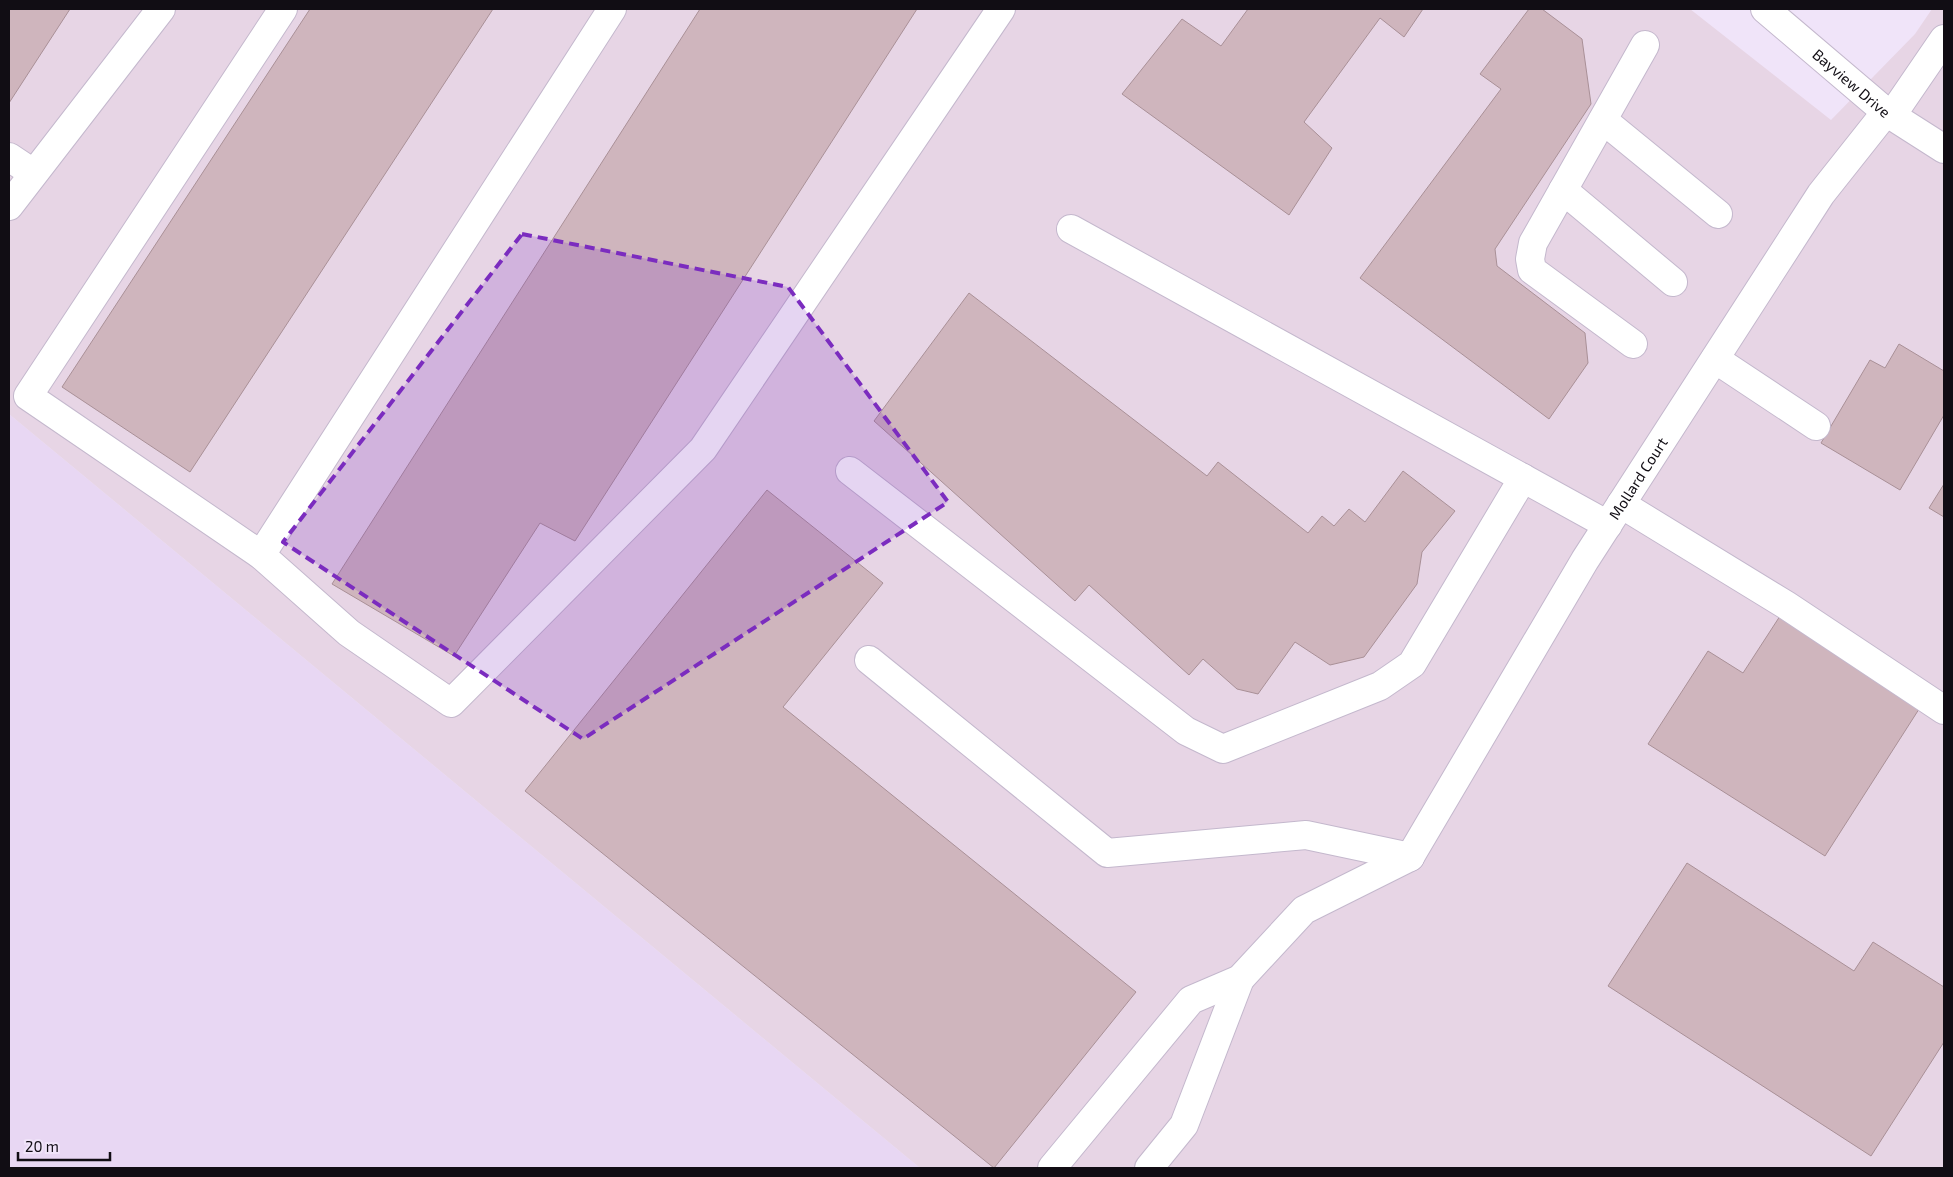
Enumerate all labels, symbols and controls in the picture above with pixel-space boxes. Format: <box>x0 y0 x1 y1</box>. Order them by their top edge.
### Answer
street label: Bayview Drive <box>1809 45 1894 121</box>
street label: Mollard Court <box>1605 434 1671 523</box>
scale bar <box>18 1130 110 1162</box>
text: 20 m <box>25 1137 59 1155</box>

